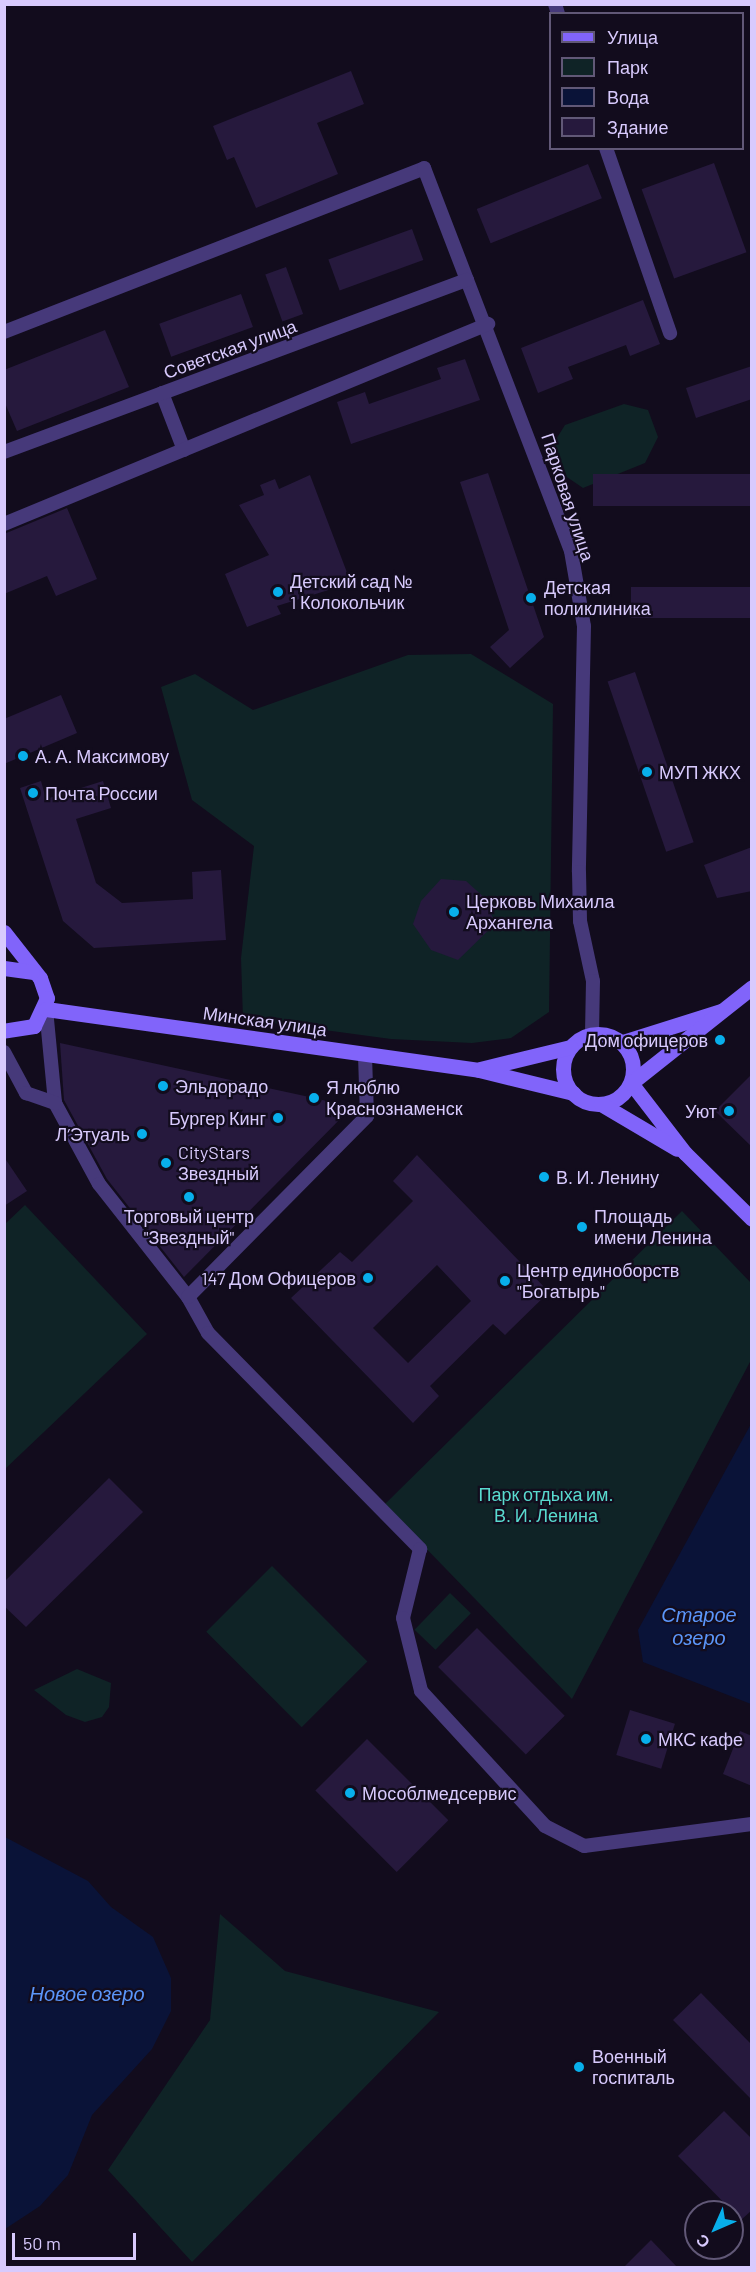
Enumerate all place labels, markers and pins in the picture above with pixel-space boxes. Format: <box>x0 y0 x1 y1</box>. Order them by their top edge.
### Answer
place label: Детский сад № 1 Колокольчик <box>290 571 413 614</box>
place label: Детская поликлиника <box>544 577 651 620</box>
marker: Детский сад № 1 Колокольчик <box>271 585 285 599</box>
marker: Детская поликлиника <box>522 589 540 607</box>
place label: А. А. Максимову <box>35 745 169 767</box>
marker: А. А. Максимову <box>16 749 30 763</box>
place label: МУП ЖКХ <box>659 761 741 783</box>
marker: МУП ЖКХ <box>640 765 654 779</box>
place label: Почта России <box>45 782 158 804</box>
marker: Почта России <box>26 786 40 800</box>
place label: Церковь Михаила Архангела <box>466 891 614 934</box>
marker: Церковь Михаила Архангела <box>447 905 461 919</box>
place label: Дом офицеров <box>585 1029 708 1051</box>
marker: Дом офицеров <box>713 1033 727 1047</box>
place label: Эльдорадо <box>175 1075 268 1097</box>
place label: Я люблю Краснознаменск <box>326 1077 463 1120</box>
marker: Эльдорадо <box>156 1079 170 1093</box>
marker: Я люблю Краснознаменск <box>307 1091 321 1105</box>
place label: Уют <box>685 1100 717 1122</box>
marker: Уют <box>722 1104 736 1118</box>
place label: Бургер Кинг <box>169 1107 266 1129</box>
marker: Бургер Кинг <box>271 1111 285 1125</box>
place label: Л’Этуаль <box>56 1123 130 1145</box>
marker: Л’Этуаль <box>135 1127 149 1141</box>
place label: CityStars Звездный <box>178 1142 259 1184</box>
marker: CityStars Звездный <box>159 1156 173 1170</box>
place label: В. И. Ленину <box>556 1166 659 1188</box>
marker: В. И. Ленину <box>537 1170 551 1184</box>
marker: Торговый центр "Звездный" <box>182 1190 196 1204</box>
place label: Торговый центр "Звездный" <box>124 1206 254 1248</box>
place label: Площадь имени Ленина <box>594 1206 712 1248</box>
marker: Площадь имени Ленина <box>575 1220 589 1234</box>
place label: Центр единоборств "Богатырь" <box>517 1260 679 1302</box>
place label: 147 Дом Офицеров <box>201 1267 356 1289</box>
marker: 147 Дом Офицеров <box>361 1271 375 1285</box>
marker: Центр единоборств "Богатырь" <box>498 1274 512 1288</box>
place label: МКС кафе <box>658 1728 743 1750</box>
marker: МКС кафе <box>639 1732 653 1746</box>
place label: Мособлмедсервис <box>362 1782 517 1804</box>
marker: Мособлмедсервис <box>343 1786 357 1800</box>
place label: Военный госпиталь <box>592 2046 675 2088</box>
marker: Военный госпиталь <box>570 2058 588 2076</box>

